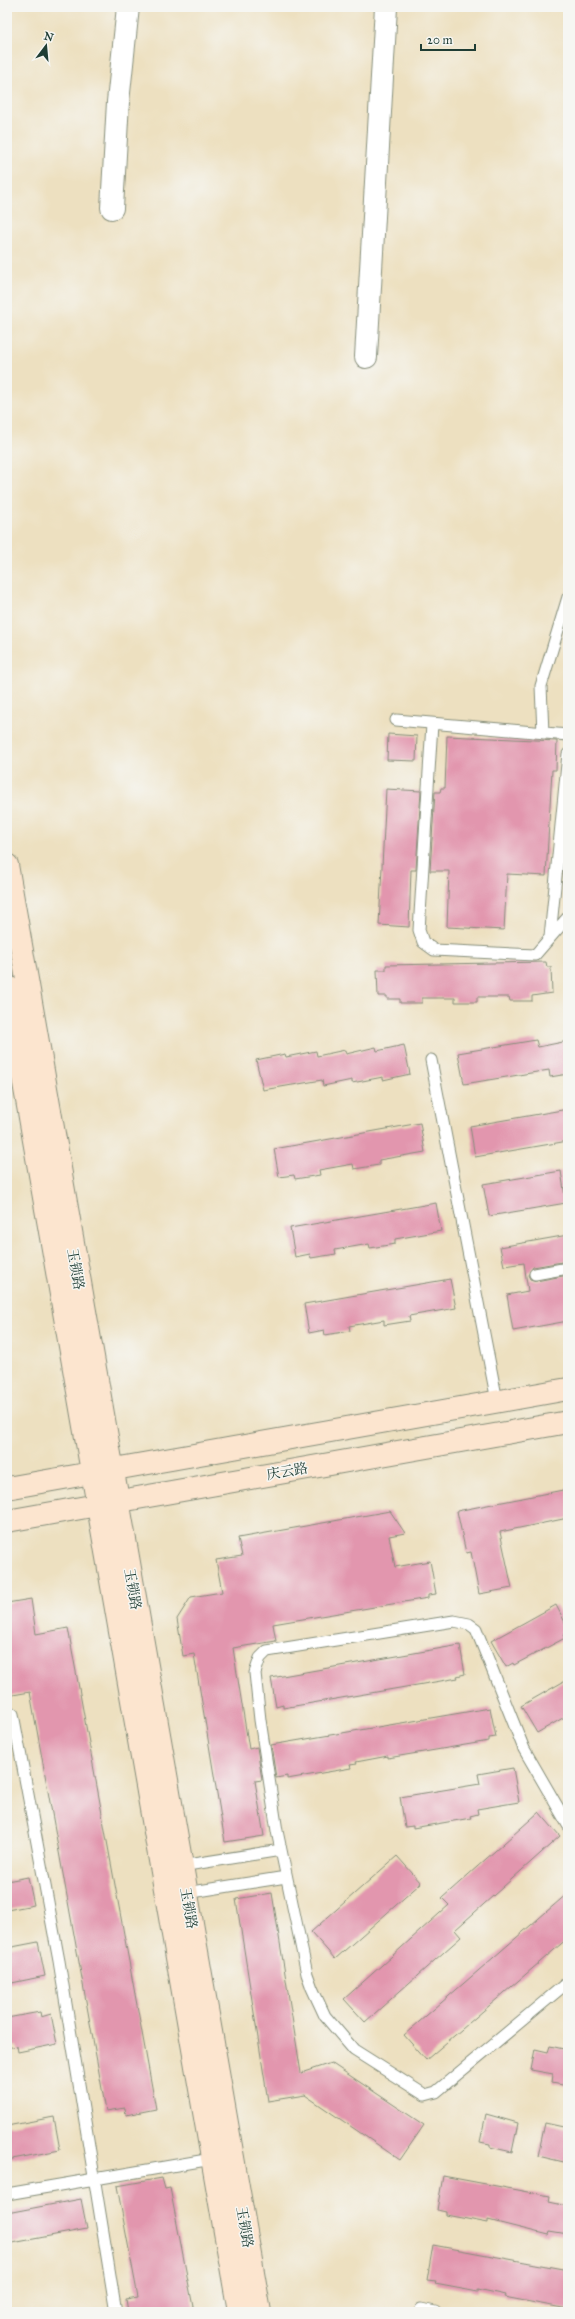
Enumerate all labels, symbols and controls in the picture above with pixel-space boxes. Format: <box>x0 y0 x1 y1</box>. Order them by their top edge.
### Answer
north arrow <box>26 26 66 66</box>
scale bar <box>421 26 475 52</box>
text: N <box>42 29 56 45</box>
text: 20 m <box>427 33 453 47</box>
street label: 玉锁路 <box>63 1247 88 1291</box>
street label: 庆云路 <box>265 1459 309 1484</box>
street label: 玉锁路 <box>120 1567 145 1611</box>
street label: 玉锁路 <box>176 1886 201 1930</box>
street label: 玉锁路 <box>232 2205 257 2249</box>

